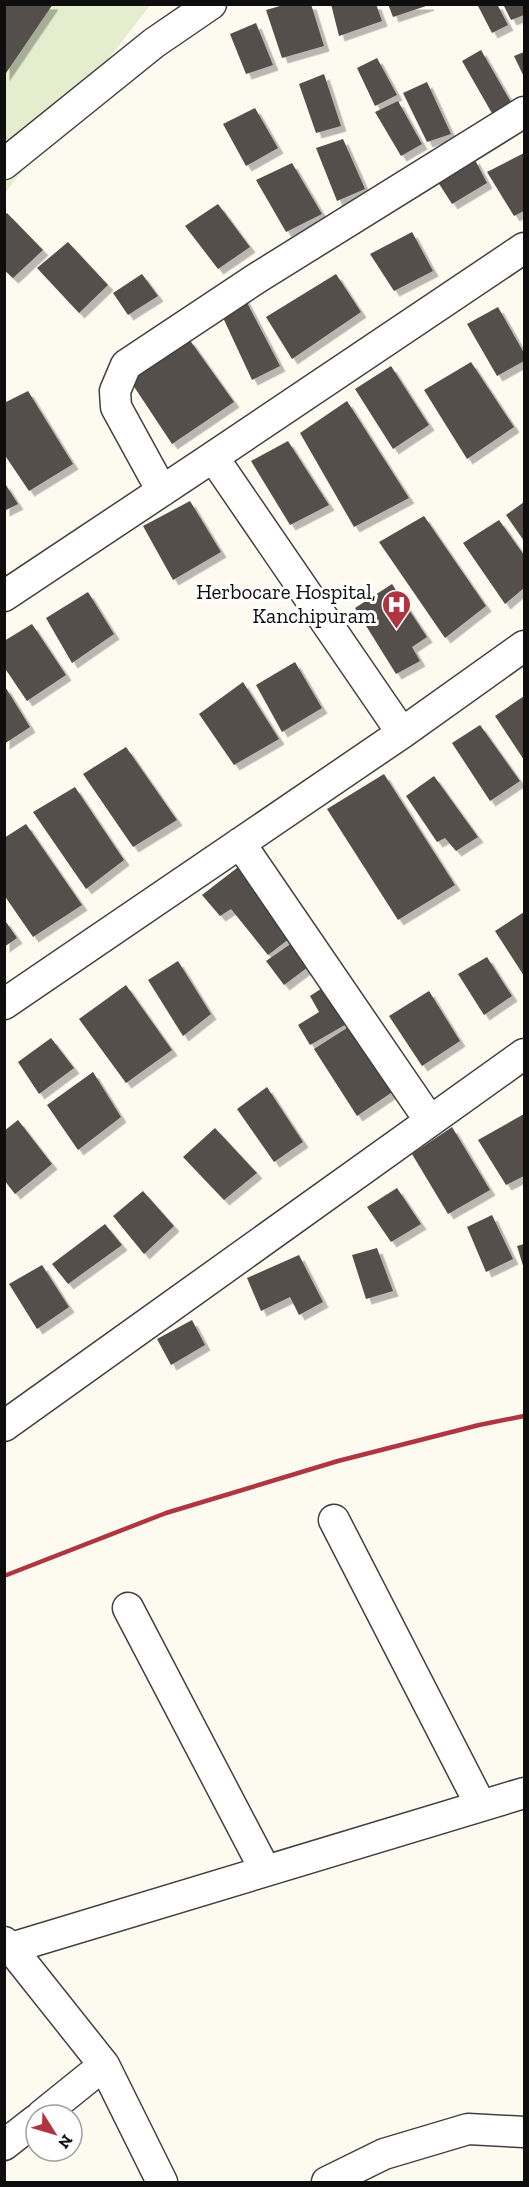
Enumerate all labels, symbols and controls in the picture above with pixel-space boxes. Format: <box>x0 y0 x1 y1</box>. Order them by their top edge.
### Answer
place label: Herbocare Hospital, Kanchipuram <box>196 579 376 628</box>
hospital icon: Herbocare Hospital, Kanchipuram <box>381 588 413 630</box>
north arrow <box>24 2103 84 2163</box>
text: N <box>54 2131 77 2152</box>

